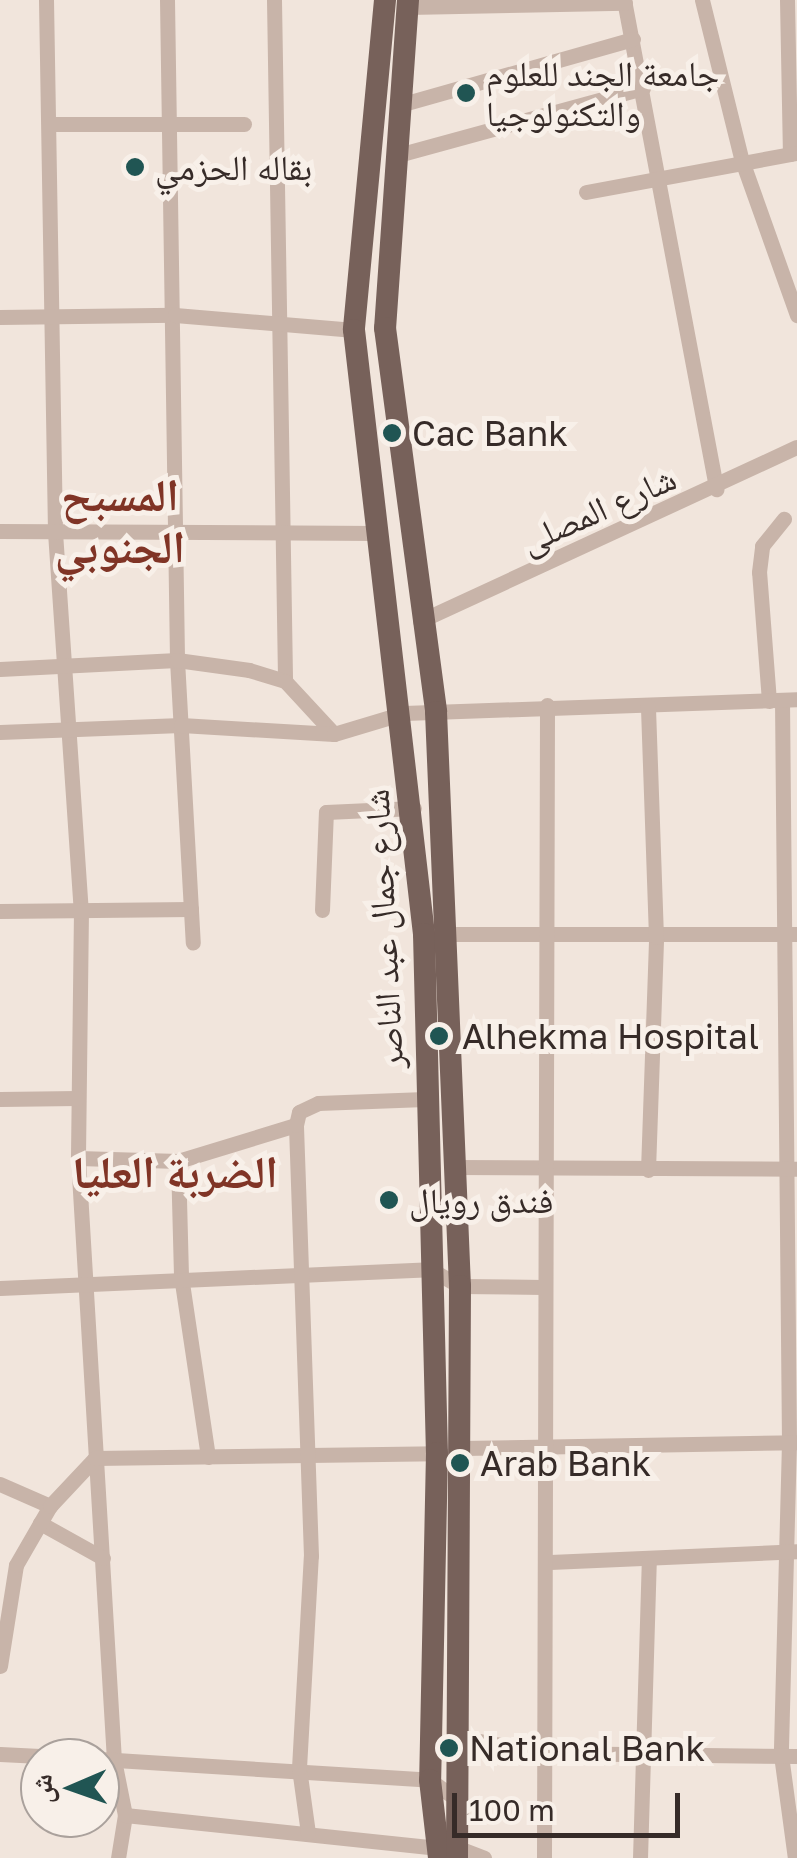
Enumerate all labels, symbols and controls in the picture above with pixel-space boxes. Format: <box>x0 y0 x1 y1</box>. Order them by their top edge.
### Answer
place label: جامعة الجند للعلوم والتكنولوجيا <box>486 52 719 134</box>
marker: جامعة الجند للعلوم والتكنولوجيا <box>455 82 477 104</box>
place label: بقاله الحزمي <box>155 146 312 188</box>
marker: بقاله الحزمي <box>124 156 146 178</box>
place label: Cac Bank <box>412 412 568 454</box>
marker: Cac Bank <box>381 422 403 444</box>
street label: شارع المصلى <box>514 456 682 562</box>
district label: المسبح الجنوبي <box>55 468 185 574</box>
street label: شارع جمال عبد الناصر <box>355 788 411 1070</box>
place label: Alhekma Hospital <box>462 1015 759 1057</box>
marker: Alhekma Hospital <box>426 1023 452 1049</box>
district label: الضربة العليا <box>72 1145 278 1199</box>
place label: فندق رويال <box>409 1179 553 1221</box>
marker: فندق رويال <box>378 1189 400 1211</box>
place label: Arab Bank <box>480 1442 651 1484</box>
marker: Arab Bank <box>449 1452 471 1474</box>
place label: National Bank <box>469 1727 705 1769</box>
marker: National Bank <box>438 1737 460 1759</box>
north arrow <box>20 1738 120 1838</box>
scale bar <box>457 1773 684 1835</box>
text: ش <box>25 1774 59 1804</box>
text: 100 m <box>469 1792 555 1828</box>

